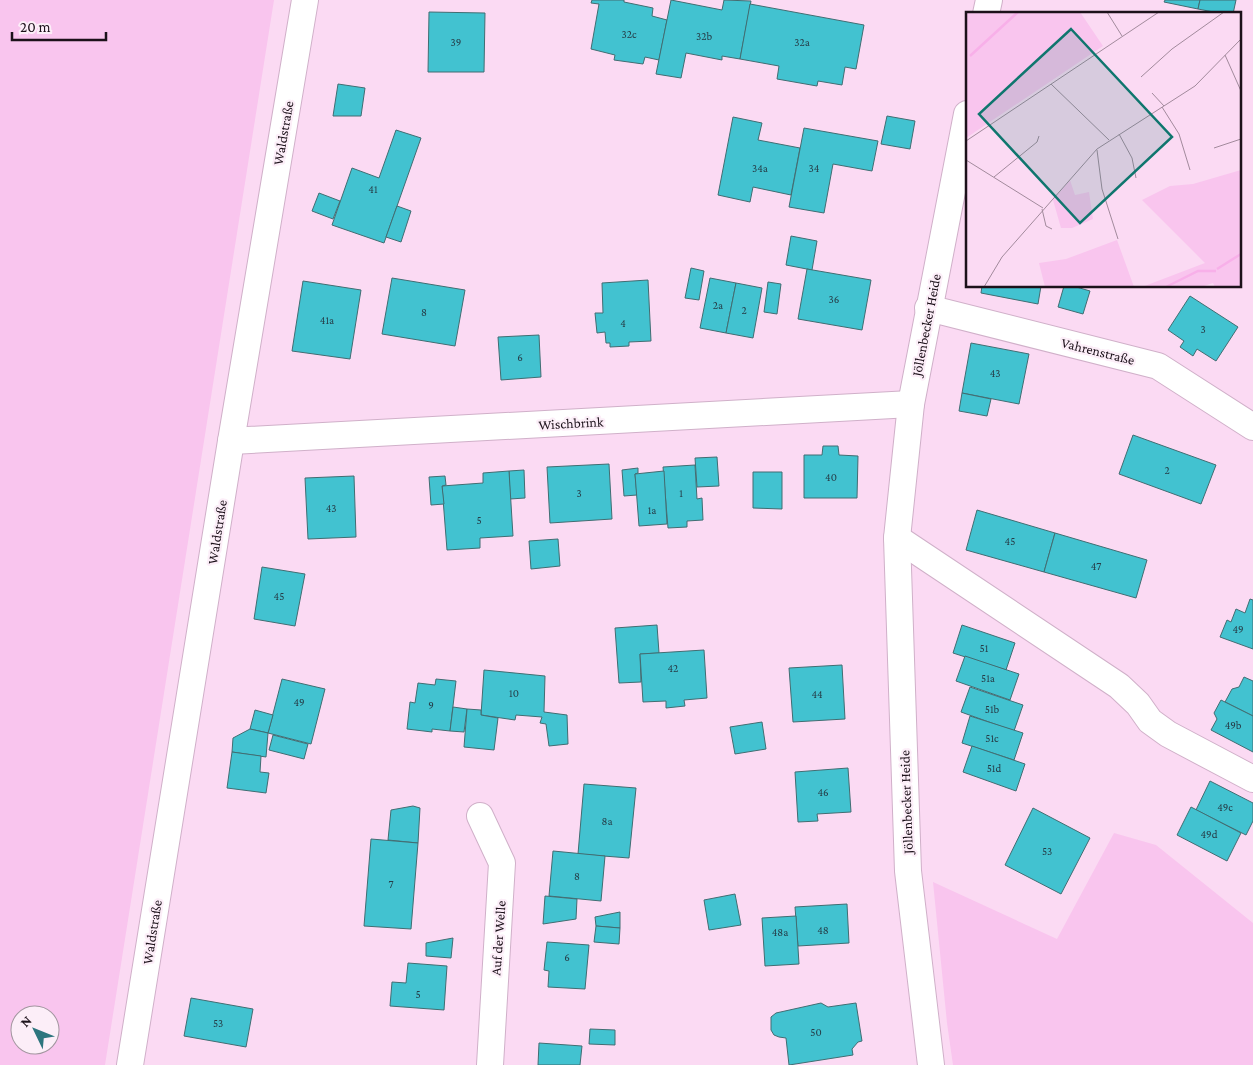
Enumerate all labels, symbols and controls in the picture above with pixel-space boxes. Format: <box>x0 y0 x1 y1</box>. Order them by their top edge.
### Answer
scale bar <box>12 10 106 42</box>
inset map <box>966 12 1240 288</box>
text: 20 m <box>20 19 51 35</box>
house number: 32c <box>622 28 637 40</box>
house number: 32b <box>696 30 712 42</box>
house number: 39 <box>451 36 461 48</box>
house number: 32a <box>794 36 810 48</box>
street label: Waldstraße <box>269 100 297 166</box>
house number: 34a <box>752 162 768 174</box>
house number: 34 <box>809 162 820 174</box>
house number: 41 <box>368 183 378 195</box>
street label: Jöllenbecker Heide <box>908 272 944 380</box>
house number: 36 <box>829 293 839 305</box>
house number: 2a <box>713 299 723 311</box>
house number: 2 <box>741 304 747 316</box>
house number: 8 <box>421 306 427 318</box>
house number: 41a <box>320 314 334 326</box>
house number: 4 <box>620 317 626 329</box>
house number: 3 <box>1200 323 1206 335</box>
street label: Vahrenstraße <box>1060 334 1136 368</box>
house number: 6 <box>517 351 523 363</box>
house number: 43 <box>990 367 1000 379</box>
street label: Wischbrink <box>538 413 604 433</box>
house number: 2 <box>1164 464 1170 476</box>
house number: 40 <box>825 471 837 483</box>
house number: 3 <box>576 487 582 499</box>
house number: 1 <box>679 487 683 499</box>
street label: Waldstraße <box>204 499 230 565</box>
house number: 43 <box>326 502 336 514</box>
house number: 1a <box>648 504 656 516</box>
house number: 5 <box>476 514 482 526</box>
house number: 45 <box>1005 535 1015 547</box>
house number: 47 <box>1091 560 1101 572</box>
house number: 45 <box>274 590 284 602</box>
house number: 49 <box>1232 623 1244 635</box>
house number: 51 <box>980 642 989 654</box>
house number: 42 <box>668 662 678 674</box>
house number: 51a <box>981 672 995 684</box>
house number: 10 <box>509 687 519 699</box>
house number: 44 <box>811 688 823 700</box>
house number: 49 <box>293 696 305 708</box>
house number: 9 <box>428 699 434 711</box>
house number: 51b <box>985 703 1000 715</box>
house number: 49b <box>1225 719 1242 731</box>
house number: 51c <box>985 732 999 744</box>
street label: Jöllenbecker Heide <box>896 750 916 856</box>
house number: 51d <box>987 762 1001 774</box>
house number: 46 <box>817 786 829 798</box>
house number: 49c <box>1217 801 1233 813</box>
house number: 8a <box>601 815 613 827</box>
house number: 49d <box>1201 828 1218 840</box>
house number: 53 <box>1042 845 1052 857</box>
house number: 8 <box>574 870 580 882</box>
house number: 7 <box>388 878 394 890</box>
street label: Waldstraße <box>139 899 165 965</box>
street label: Auf der Welle <box>487 900 509 976</box>
house number: 48 <box>817 924 829 936</box>
house number: 48a <box>772 926 788 938</box>
house number: 6 <box>564 951 570 963</box>
house number: 5 <box>415 988 421 1000</box>
north arrow <box>10 1005 60 1055</box>
text: N <box>16 1012 35 1030</box>
house number: 53 <box>213 1017 223 1029</box>
house number: 50 <box>810 1026 822 1038</box>

